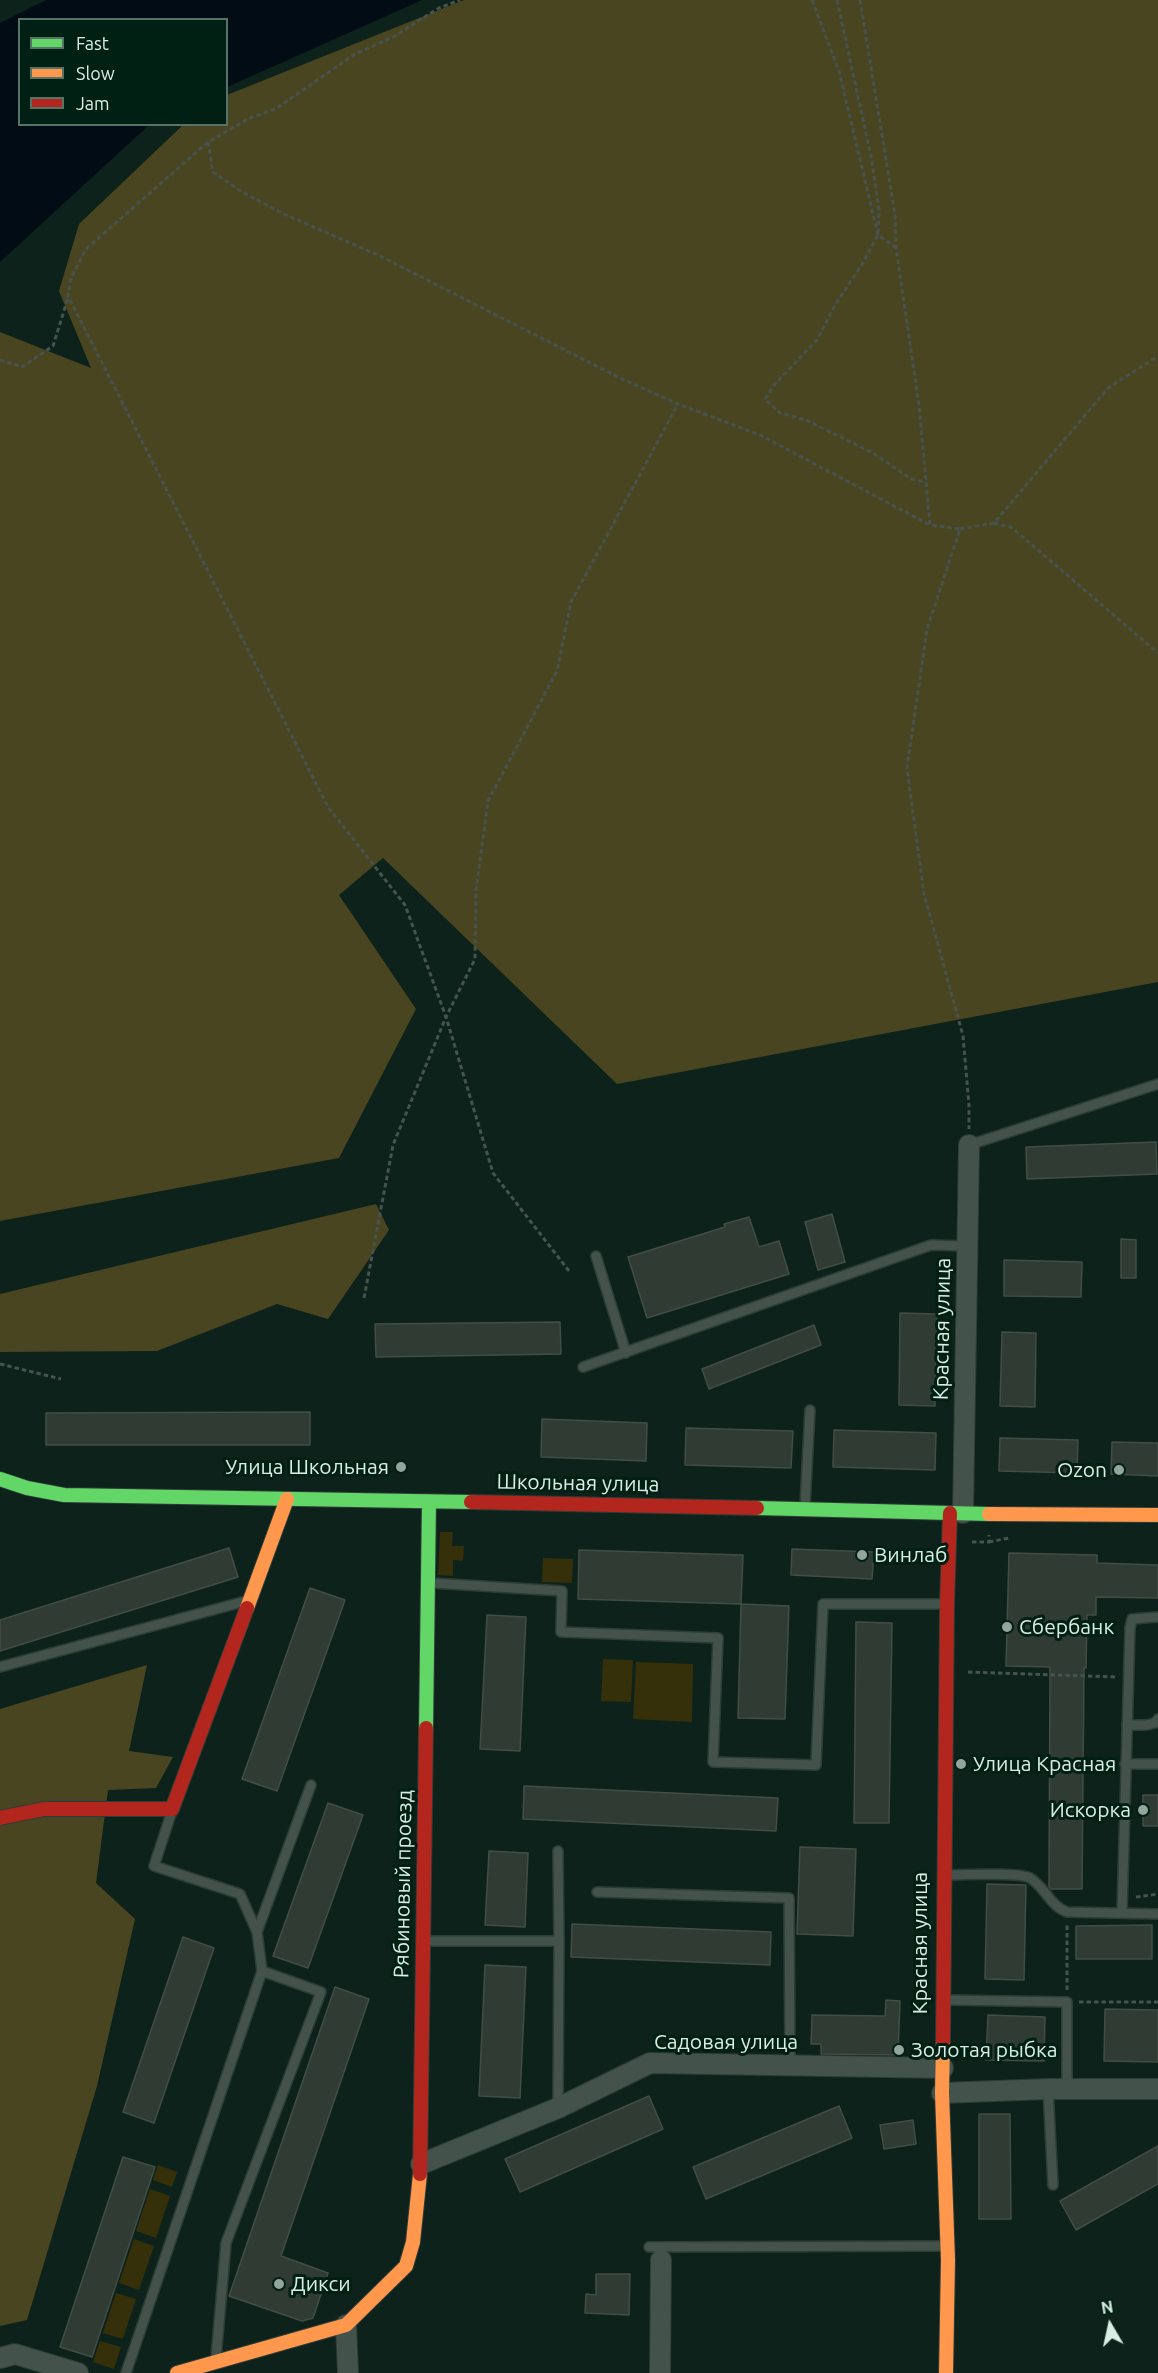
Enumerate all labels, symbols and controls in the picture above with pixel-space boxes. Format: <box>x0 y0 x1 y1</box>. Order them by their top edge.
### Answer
legend <box>18 18 228 126</box>
text: Fast <box>76 33 109 53</box>
text: Slow <box>76 63 115 83</box>
text: Jam <box>76 93 110 113</box>
street label: Красная улица <box>928 1258 956 1400</box>
place label: Улица Школьная <box>225 1454 389 1480</box>
place label: Ozon <box>1057 1457 1107 1483</box>
marker: Улица Школьная <box>394 1460 408 1474</box>
marker: Ozon <box>1112 1463 1126 1477</box>
street label: Школьная улица <box>496 1469 660 1497</box>
place label: Винлаб <box>874 1542 947 1568</box>
marker: Винлаб <box>855 1548 869 1562</box>
place label: Сбербанк <box>1019 1614 1114 1640</box>
marker: Сбербанк <box>1000 1620 1014 1634</box>
place label: Улица Красная <box>973 1751 1116 1777</box>
marker: Улица Красная <box>954 1757 968 1771</box>
street label: Рябиновый проезд <box>389 1790 417 1978</box>
place label: Искорка <box>1050 1797 1131 1823</box>
marker: Искорка <box>1136 1803 1150 1817</box>
street label: Красная улица <box>907 1872 933 2014</box>
street label: Садовая улица <box>654 2029 798 2055</box>
place label: Золотая рыбка <box>911 2037 1058 2063</box>
marker: Золотая рыбка <box>892 2043 906 2057</box>
place label: Дикси <box>291 2271 351 2297</box>
marker: Дикси <box>272 2277 286 2291</box>
north arrow <box>1080 2295 1140 2355</box>
text: N <box>1100 2297 1114 2317</box>

